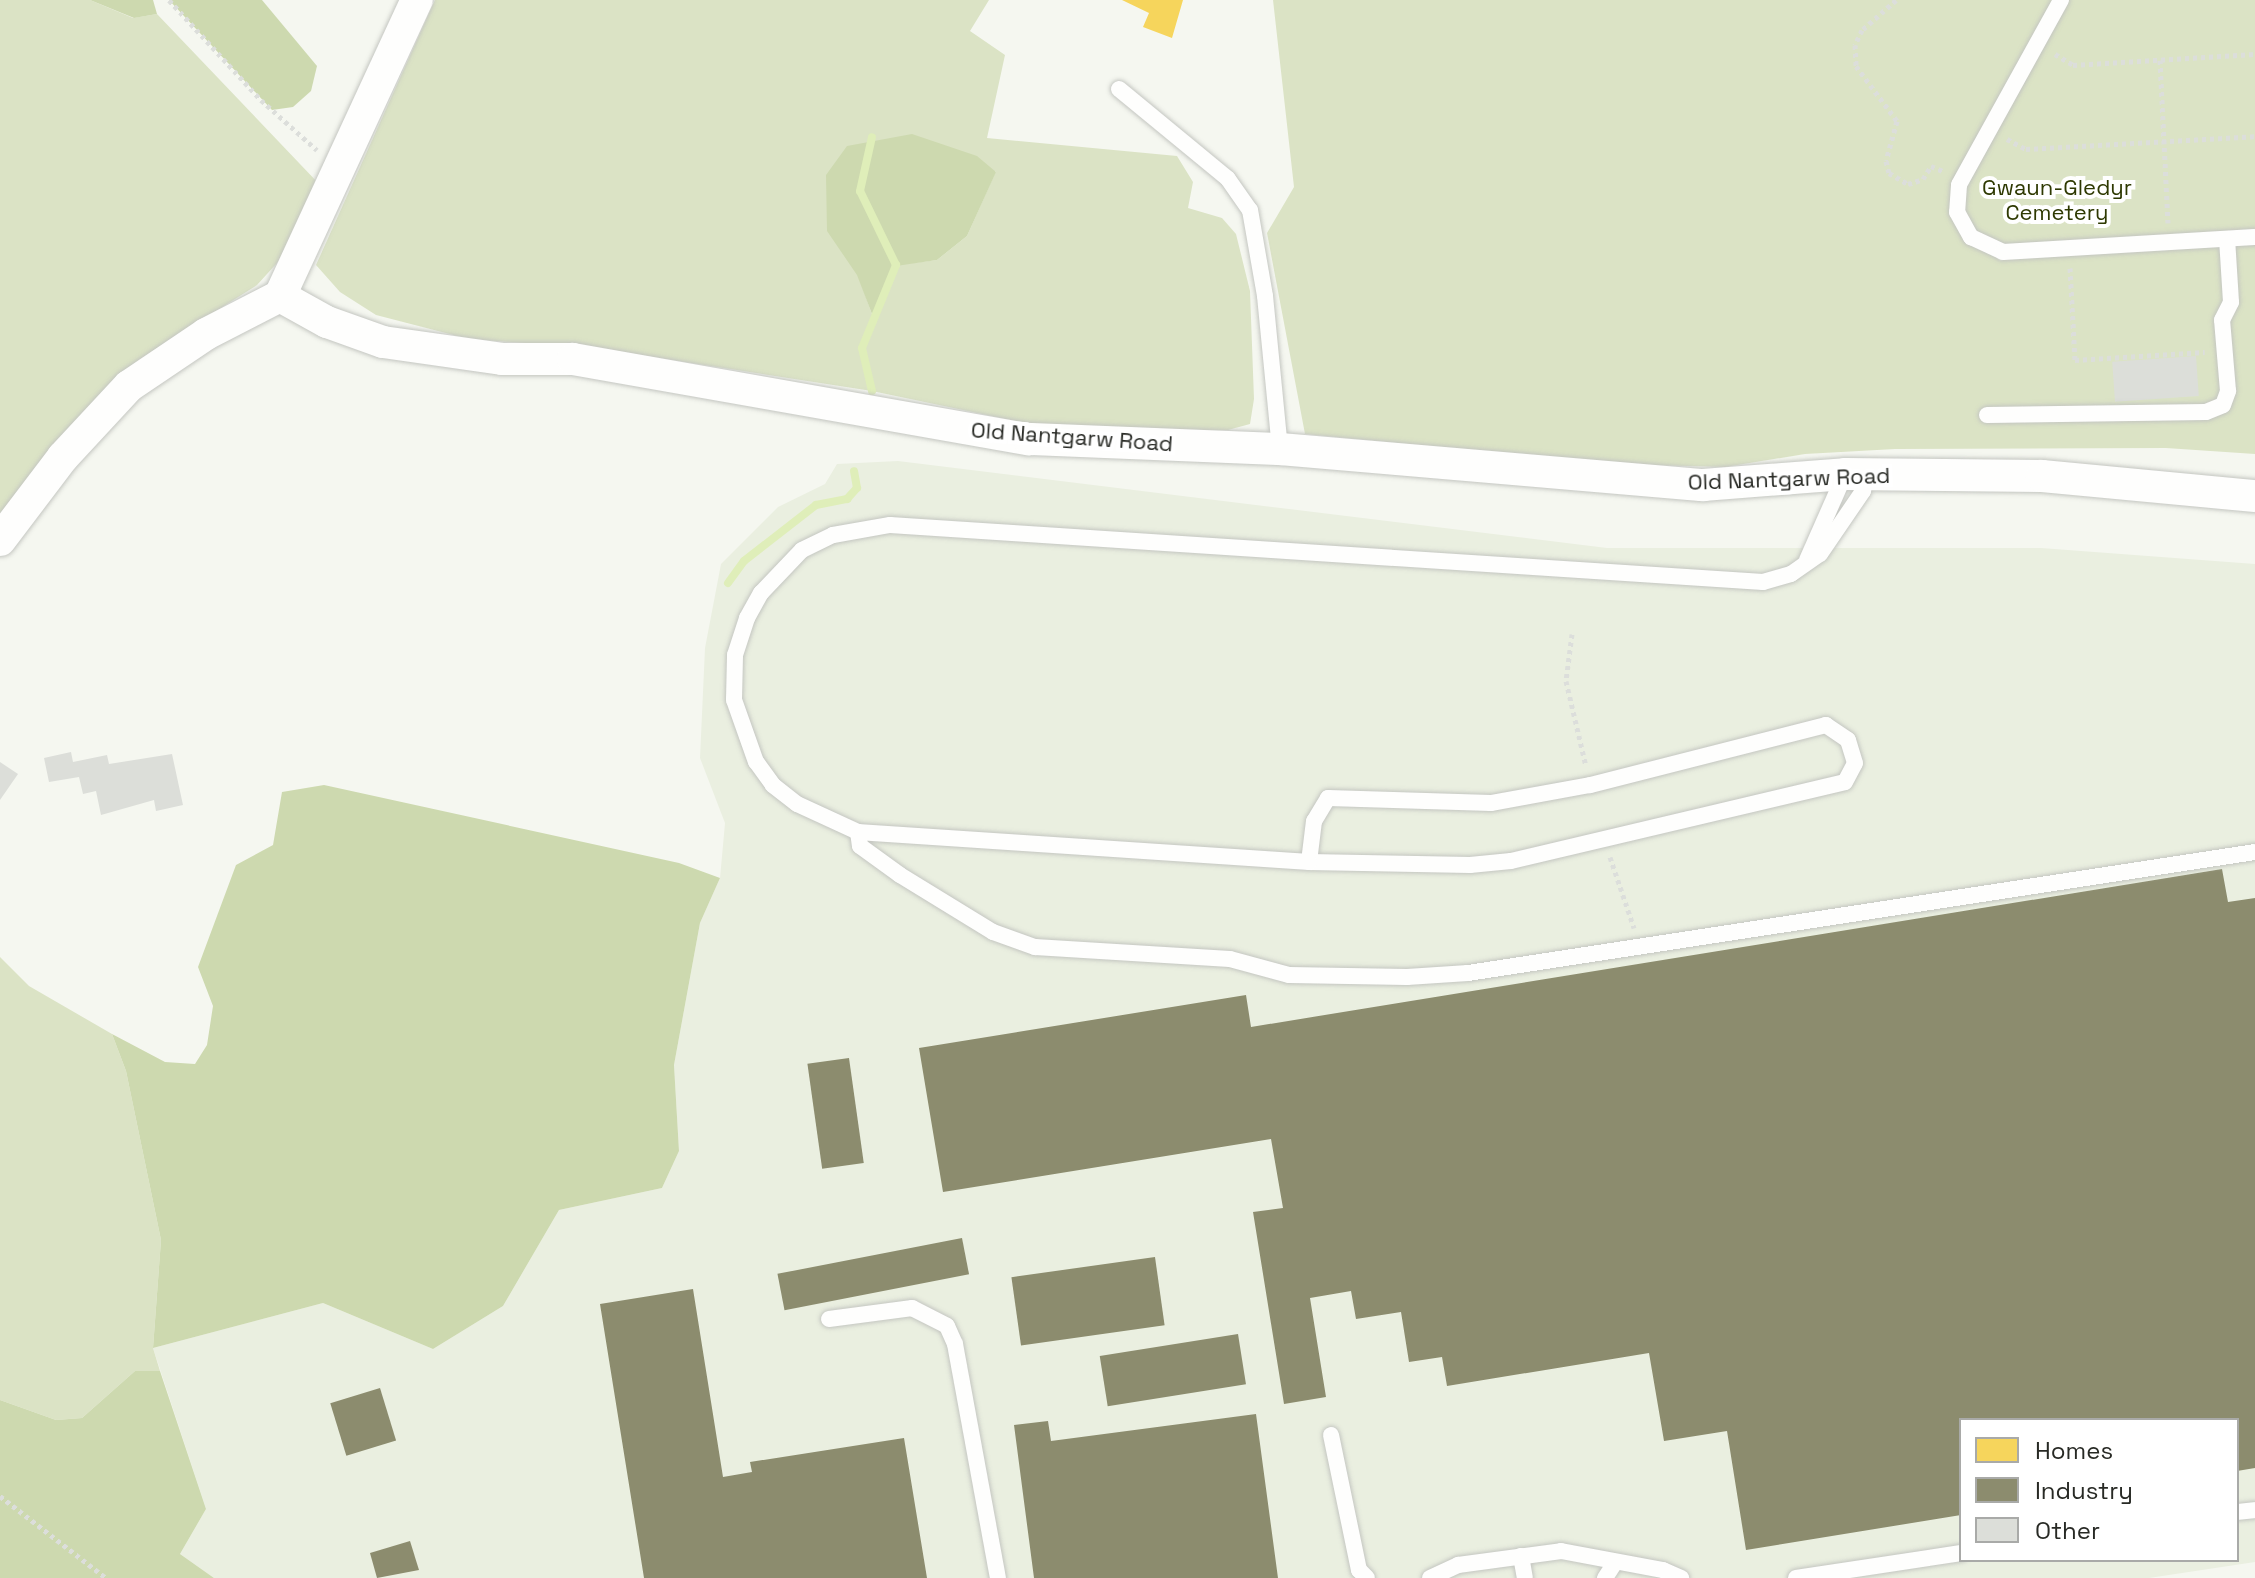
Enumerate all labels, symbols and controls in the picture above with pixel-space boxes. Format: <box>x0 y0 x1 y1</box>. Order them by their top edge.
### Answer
park label: Gwaun-Gledyr Cemetery <box>1982 174 2132 226</box>
street label: Old Nantgarw Road <box>970 417 1174 457</box>
street label: Old Nantgarw Road <box>1687 462 1891 496</box>
legend <box>1959 1418 2239 1562</box>
text: Homes <box>2035 1435 2113 1466</box>
text: Industry <box>2035 1475 2133 1506</box>
text: Other <box>2035 1515 2100 1546</box>

